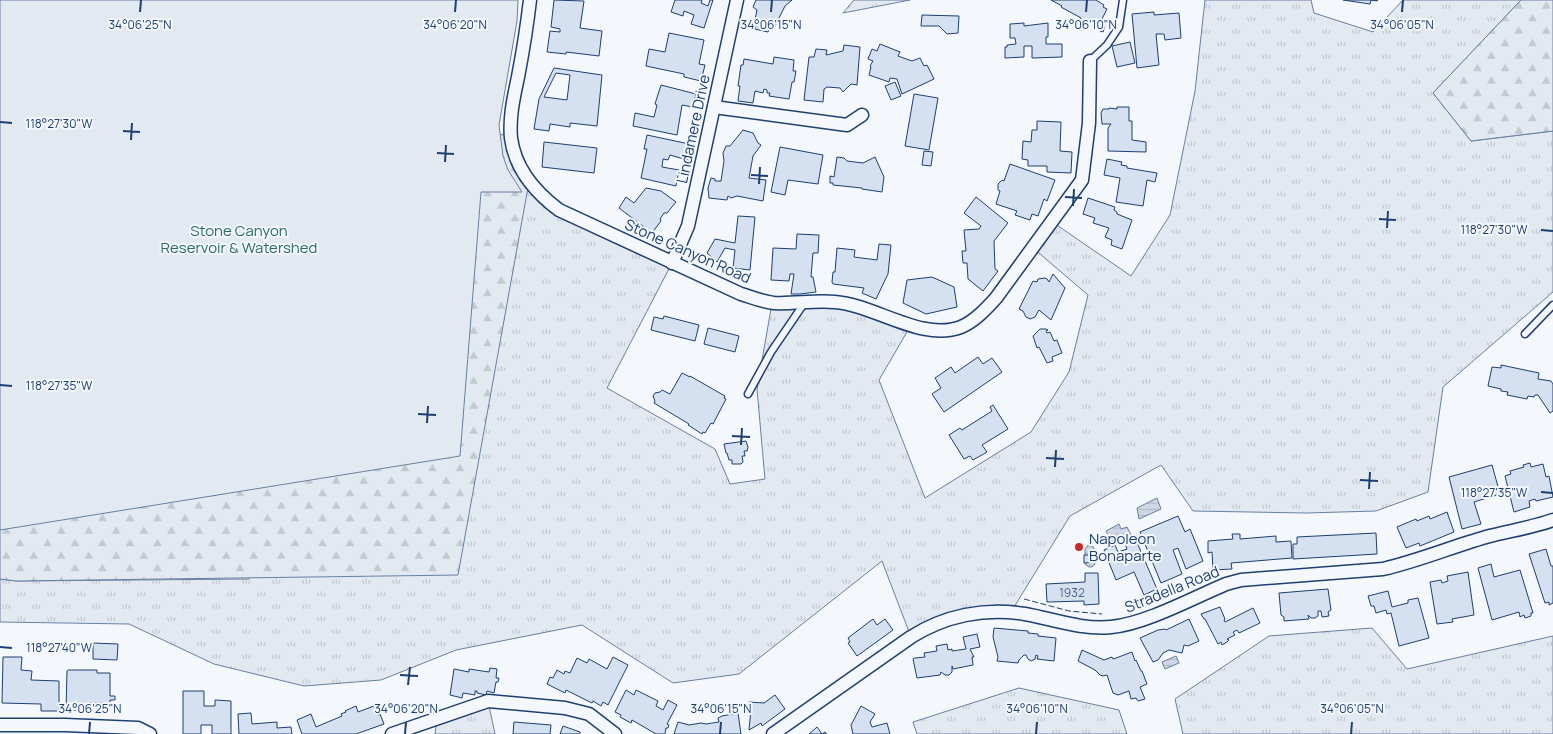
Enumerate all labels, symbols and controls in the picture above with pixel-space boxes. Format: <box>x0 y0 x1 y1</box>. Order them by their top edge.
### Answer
text: 34°06'25"N <box>108 16 172 33</box>
text: 34°06'20"N <box>423 16 487 33</box>
text: 34°06'15"N <box>741 16 801 33</box>
text: 34°06'10"N <box>1055 16 1117 33</box>
text: 34°06'05"N <box>1370 16 1434 33</box>
street label: Lindamere Drive <box>671 72 715 185</box>
text: 118°27'30"W <box>25 115 93 132</box>
street label: Stone Canyon Road <box>622 214 754 288</box>
park label: Stone Canyon Reservoir & Watershed <box>161 220 317 258</box>
text: 118°27'30"W <box>1460 221 1528 238</box>
text: 118°27'35"W <box>26 377 93 394</box>
text: 118°27'35"W <box>1461 484 1528 501</box>
place label: Napoleon Bonaparte <box>1089 528 1162 566</box>
marker: Napoleon Bonaparte <box>1073 541 1085 553</box>
street label: Stradella Road <box>1122 560 1222 618</box>
house number: 1932 <box>1059 584 1085 601</box>
text: 118°27'40"W <box>26 639 93 656</box>
text: 34°06'25"N <box>58 700 122 717</box>
text: 34°06'20"N <box>374 700 438 717</box>
text: 34°06'15"N <box>691 700 751 717</box>
text: 34°06'10"N <box>1006 700 1068 717</box>
text: 34°06'05"N <box>1320 700 1384 717</box>

